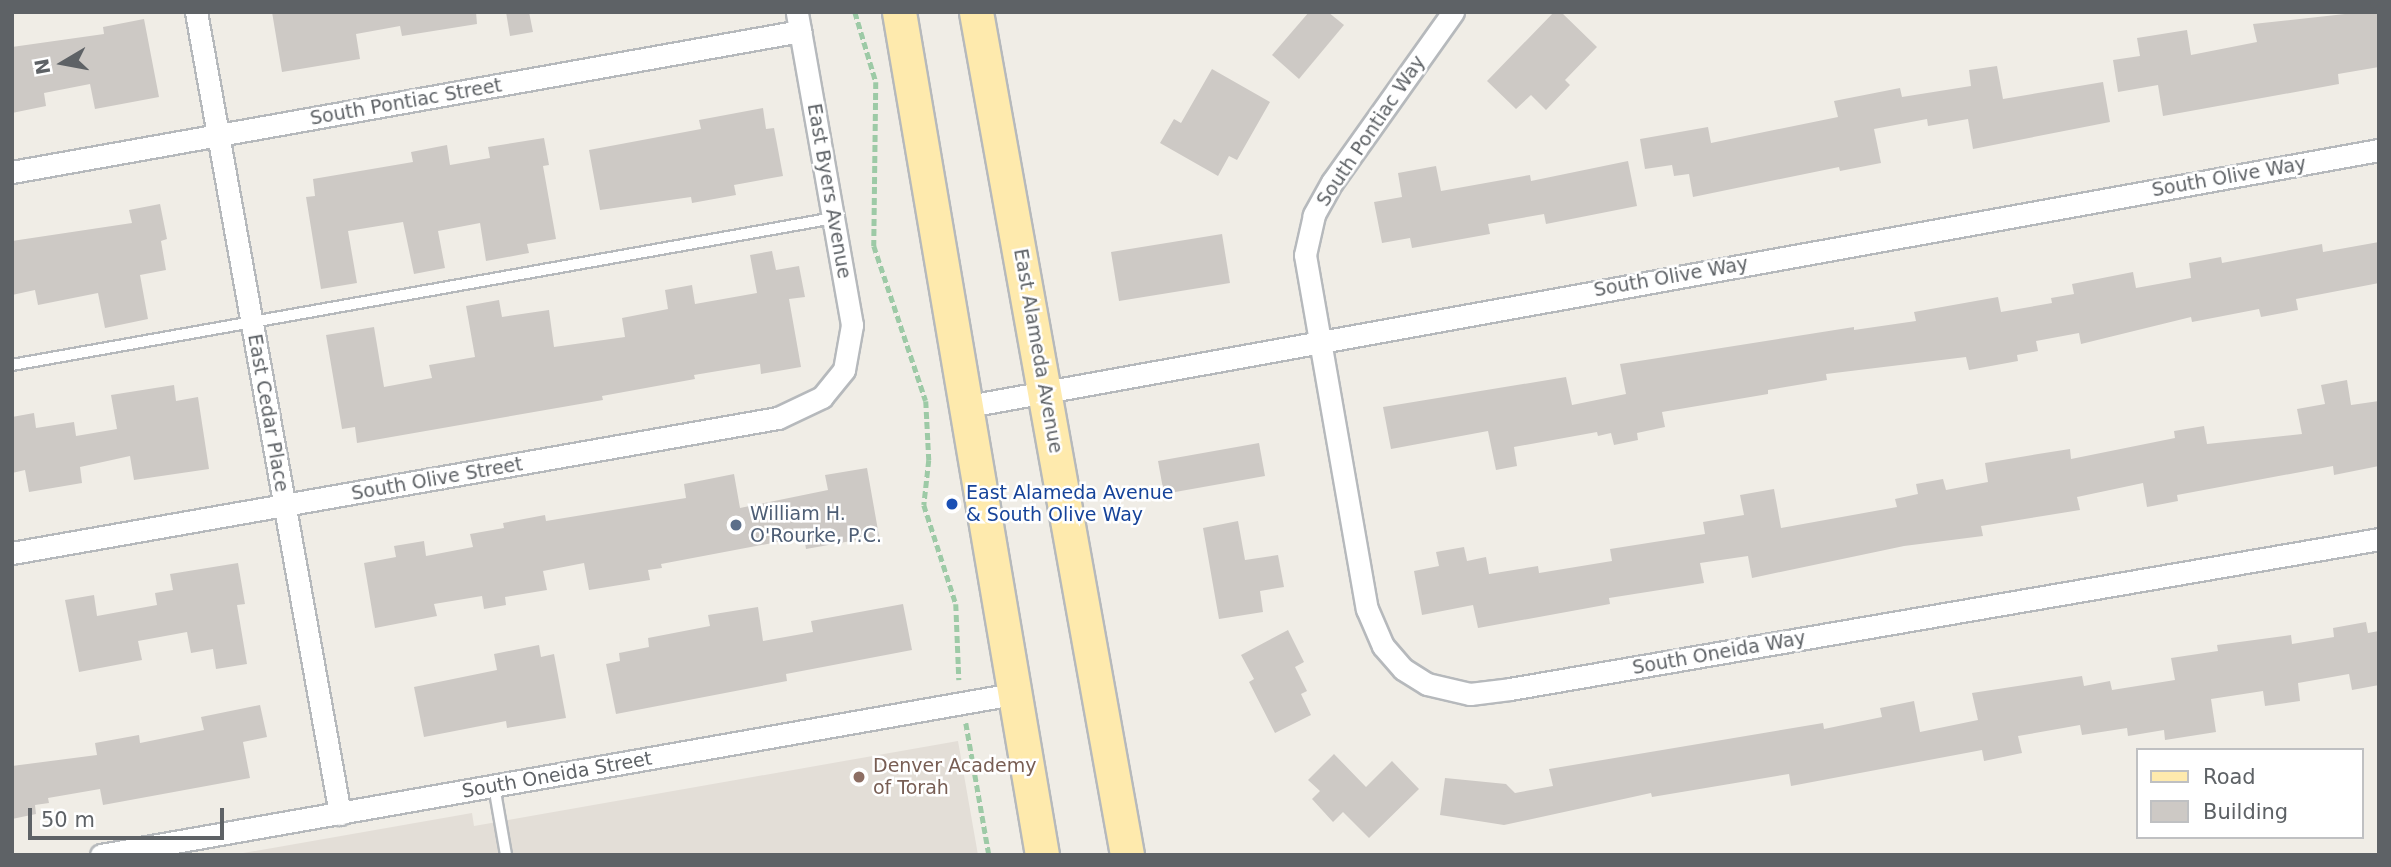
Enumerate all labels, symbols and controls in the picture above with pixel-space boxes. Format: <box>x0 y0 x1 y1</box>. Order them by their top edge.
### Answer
north arrow <box>28 28 98 98</box>
street label: South Pontiac Way <box>1312 51 1430 211</box>
text: N <box>30 57 55 76</box>
street label: South Pontiac Street <box>308 74 504 130</box>
street label: East Byers Avenue <box>802 102 856 280</box>
street label: South Olive Way <box>2150 152 2308 202</box>
street label: East Alameda Avenue <box>1009 247 1067 455</box>
street label: South Olive Way <box>1592 252 1750 302</box>
street label: East Cedar Place <box>243 332 293 494</box>
street label: South Olive Street <box>350 453 524 505</box>
place label: East Alameda Avenue & South Olive Way <box>966 482 1173 526</box>
marker: East Alameda Avenue & South Olive Way <box>944 496 960 512</box>
place label: William H. O'Rourke, P.C. <box>750 503 882 547</box>
marker: William H. O'Rourke, P.C. <box>728 517 744 533</box>
street label: South Oneida Way <box>1631 627 1807 679</box>
street label: South Oneida Street <box>460 747 654 803</box>
legend <box>2136 748 2363 839</box>
place label: Denver Academy of Torah <box>873 755 1036 799</box>
text: Road <box>2203 765 2256 789</box>
marker: Denver Academy of Torah <box>851 769 867 785</box>
scale bar <box>32 794 228 838</box>
text: Building <box>2203 800 2288 824</box>
text: 50 m <box>41 808 95 832</box>

